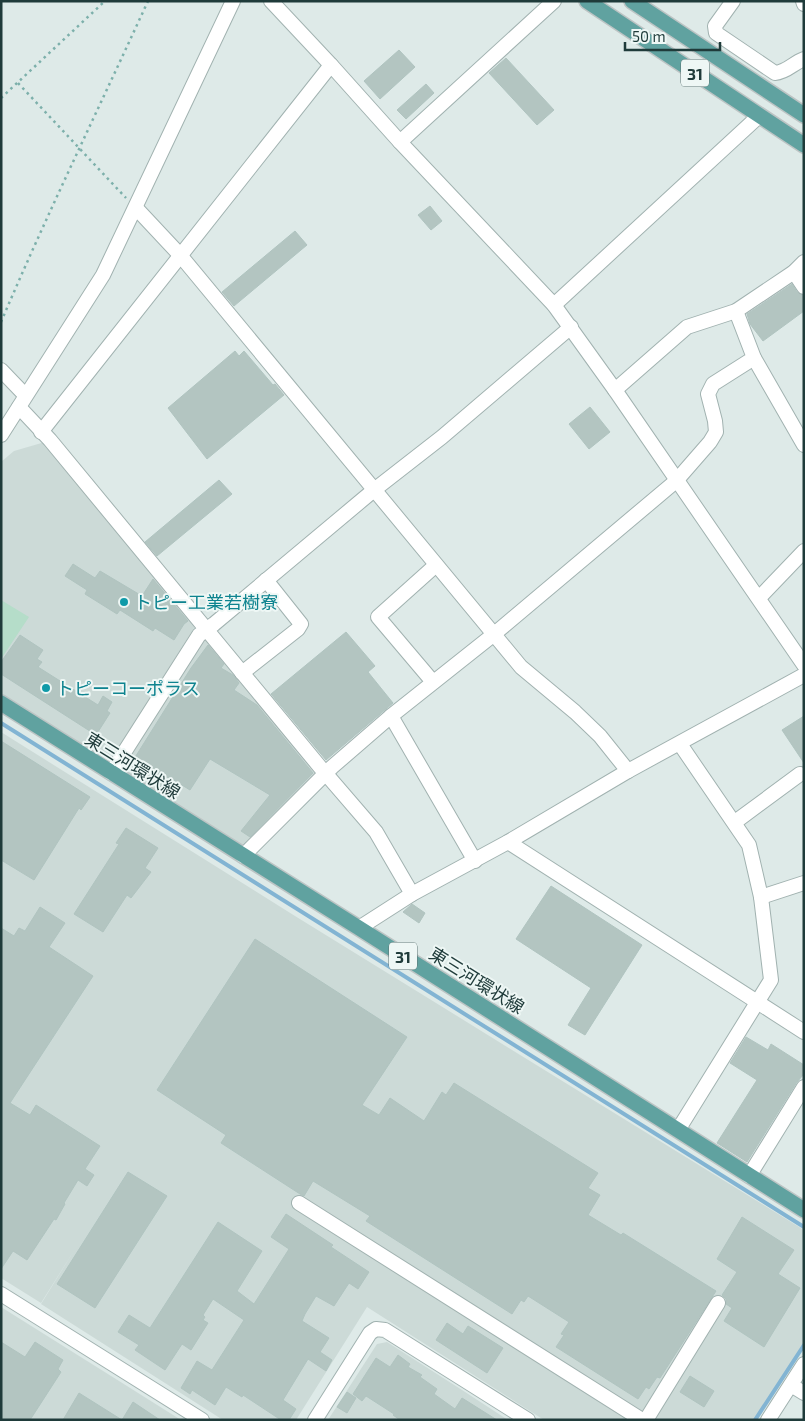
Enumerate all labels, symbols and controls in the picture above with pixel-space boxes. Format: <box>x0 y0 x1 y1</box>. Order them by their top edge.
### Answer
scale bar <box>625 20 720 52</box>
text: 50 m <box>632 27 666 45</box>
road number: 31 <box>681 59 709 86</box>
place label: トピー工業若樹寮 <box>134 591 278 613</box>
marker: トピー工業若樹寮 <box>118 596 130 608</box>
place label: トピーコーポラス <box>56 677 200 699</box>
marker: トピーコーポラス <box>40 682 52 694</box>
street label: 東三河環状線 <box>81 727 185 803</box>
road number: 31 <box>389 942 417 969</box>
street label: 東三河環状線 <box>425 942 529 1018</box>

